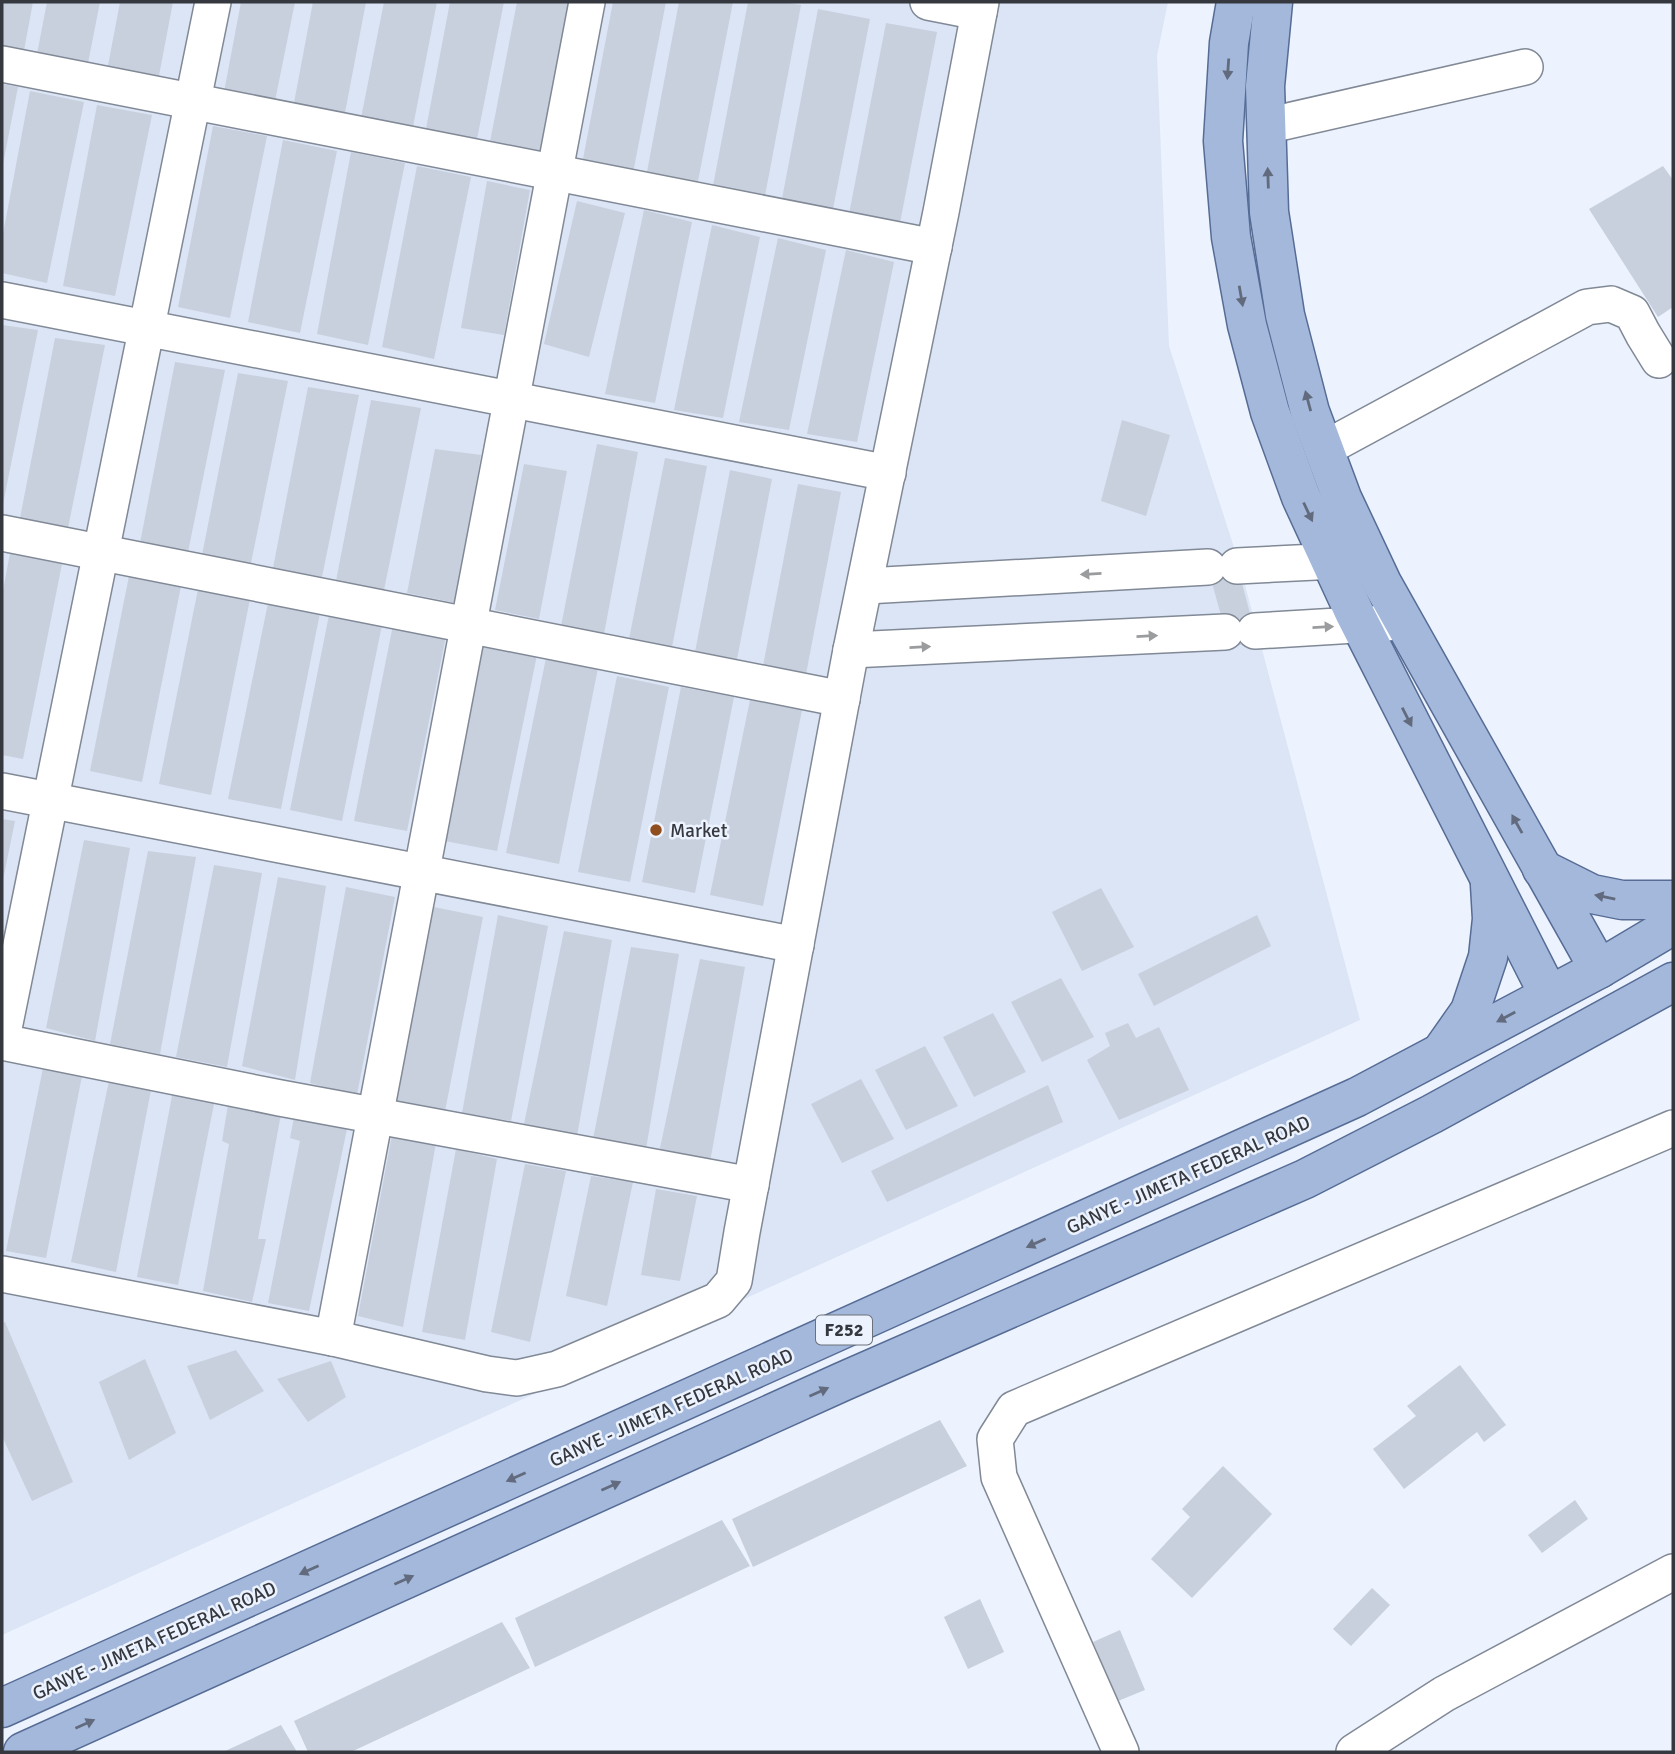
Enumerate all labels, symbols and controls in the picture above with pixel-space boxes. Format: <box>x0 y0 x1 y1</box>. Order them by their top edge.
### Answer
one-way arrow <box>1222 59 1233 81</box>
one-way arrow <box>1263 167 1274 189</box>
one-way arrow <box>1236 285 1247 307</box>
one-way arrow <box>1302 390 1313 412</box>
one-way arrow <box>1303 502 1314 523</box>
one-way arrow <box>1080 568 1102 579</box>
one-way arrow <box>1312 621 1334 632</box>
one-way arrow <box>1136 630 1158 641</box>
one-way arrow <box>909 641 931 652</box>
one-way arrow <box>1402 707 1413 727</box>
one-way arrow <box>1511 814 1523 833</box>
place label: Market <box>670 819 728 843</box>
marker: Market <box>648 822 664 838</box>
one-way arrow <box>1594 891 1616 902</box>
one-way arrow <box>1496 1012 1516 1023</box>
street label: GANYE - JIMETA FEDERAL ROAD <box>1063 1110 1314 1240</box>
one-way arrow <box>1026 1237 1046 1249</box>
road number: F252 <box>816 1316 872 1344</box>
street label: GANYE - JIMETA FEDERAL ROAD <box>546 1343 797 1473</box>
one-way arrow <box>808 1386 829 1397</box>
one-way arrow <box>506 1471 526 1483</box>
one-way arrow <box>601 1480 621 1492</box>
one-way arrow <box>298 1565 319 1576</box>
one-way arrow <box>394 1574 414 1586</box>
street label: GANYE - JIMETA FEDERAL ROAD <box>29 1576 280 1706</box>
one-way arrow <box>75 1718 95 1730</box>

